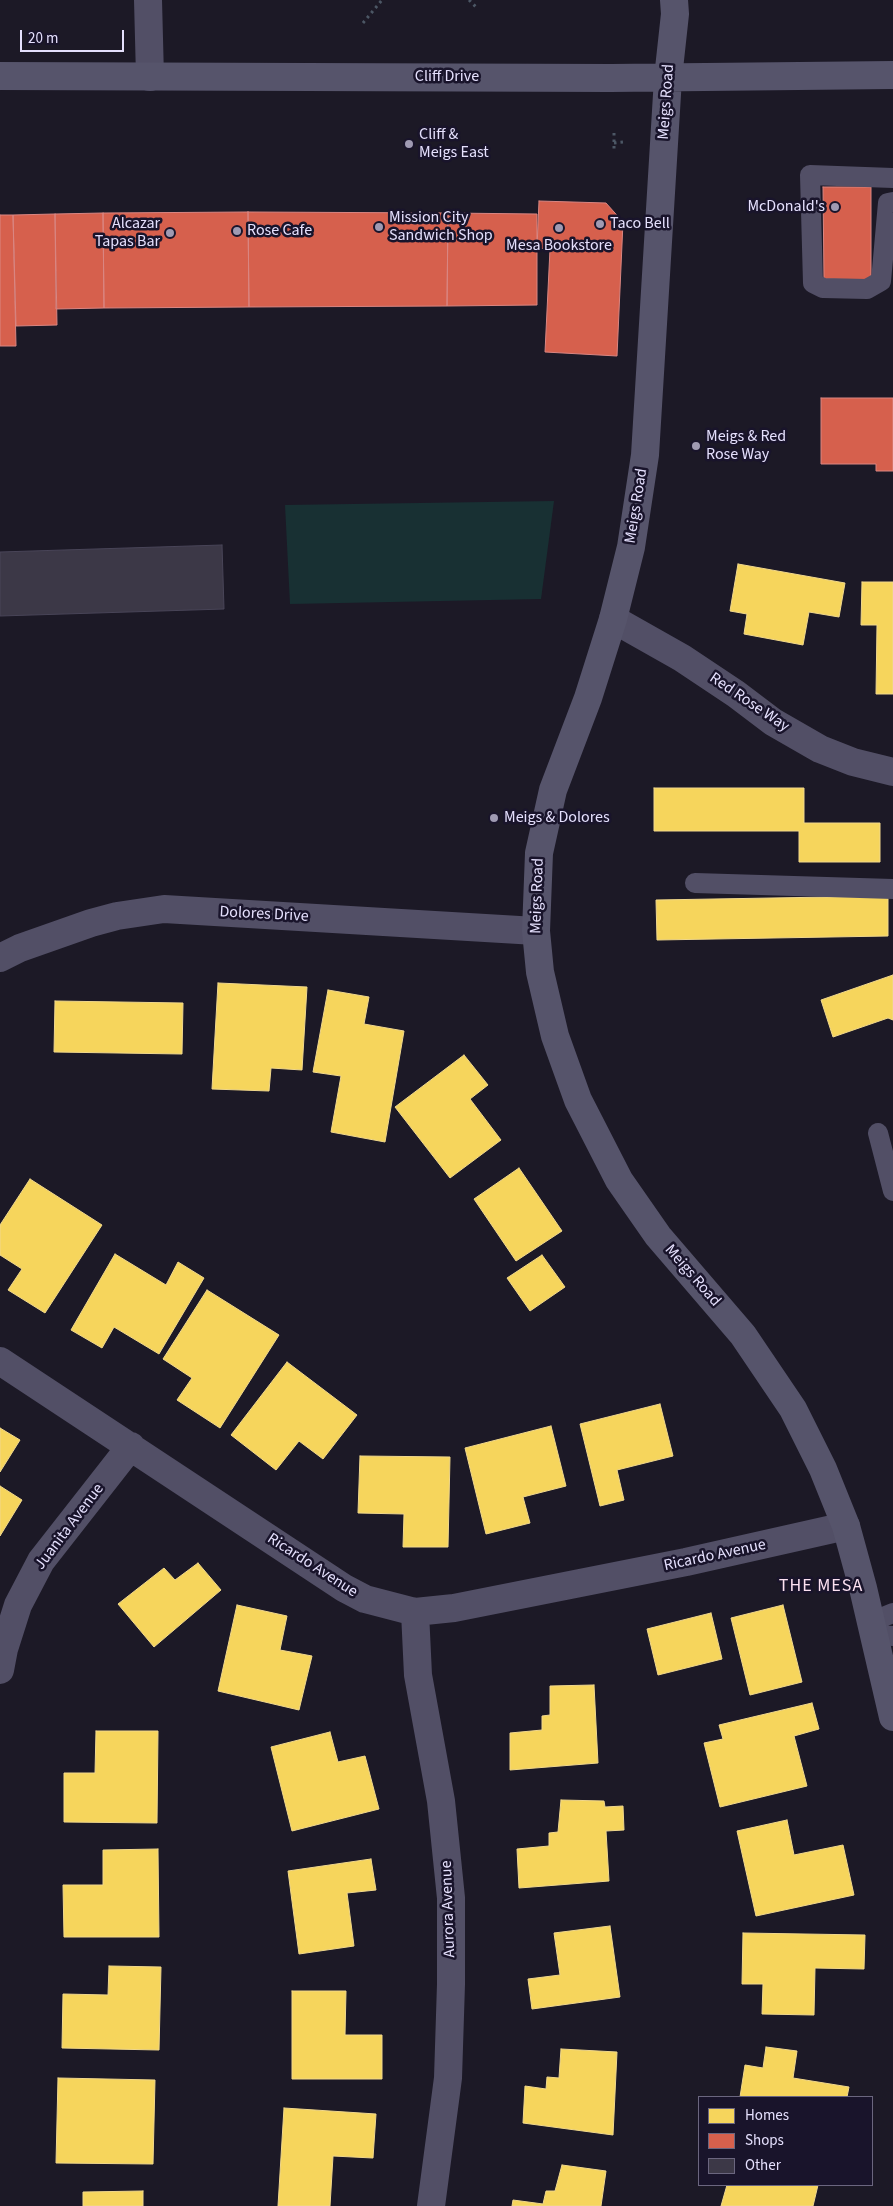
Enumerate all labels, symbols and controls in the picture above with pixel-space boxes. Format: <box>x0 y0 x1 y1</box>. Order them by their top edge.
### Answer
scale bar <box>22 20 126 52</box>
text: 20 m <box>28 28 58 49</box>
street label: Meigs Road <box>655 64 679 140</box>
street label: Cliff Drive <box>415 67 479 87</box>
place label: Cliff & Meigs East <box>419 125 489 163</box>
marker: Cliff & Meigs East <box>403 138 415 150</box>
place label: McDonald's <box>747 197 825 217</box>
marker: McDonald's <box>829 201 841 213</box>
place label: Mission City Sandwich Shop <box>389 208 493 246</box>
place label: Alcazar Tapas Bar <box>95 214 160 252</box>
place label: Taco Bell <box>610 214 670 234</box>
marker: Taco Bell <box>594 218 606 230</box>
place label: Rose Cafe <box>247 221 312 241</box>
marker: Mission City Sandwich Shop <box>373 221 385 233</box>
marker: Mesa Bookstore <box>553 222 565 234</box>
marker: Rose Cafe <box>231 225 243 237</box>
marker: Alcazar Tapas Bar <box>164 227 176 239</box>
place label: Mesa Bookstore <box>506 236 612 256</box>
place label: Meigs & Red Rose Way <box>706 427 786 465</box>
marker: Meigs & Red Rose Way <box>690 440 702 452</box>
street label: Meigs Road <box>622 467 652 545</box>
street label: Red Rose Way <box>705 669 793 737</box>
place label: Meigs & Dolores <box>504 808 610 828</box>
marker: Meigs & Dolores <box>488 812 500 824</box>
street label: Meigs Road <box>527 858 549 934</box>
street label: Dolores Drive <box>219 903 309 927</box>
street label: Meigs Road <box>660 1241 724 1311</box>
street label: Juanita Avenue <box>31 1480 109 1574</box>
street label: Ricardo Avenue <box>263 1530 361 1602</box>
street label: Ricardo Avenue <box>662 1536 768 1576</box>
district label: THE MESA <box>778 1576 864 1598</box>
street label: Aurora Avenue <box>438 1860 460 1958</box>
legend <box>698 2096 873 2186</box>
text: Homes <box>745 2105 789 2126</box>
text: Shops <box>745 2130 784 2151</box>
text: Other <box>745 2155 781 2176</box>

